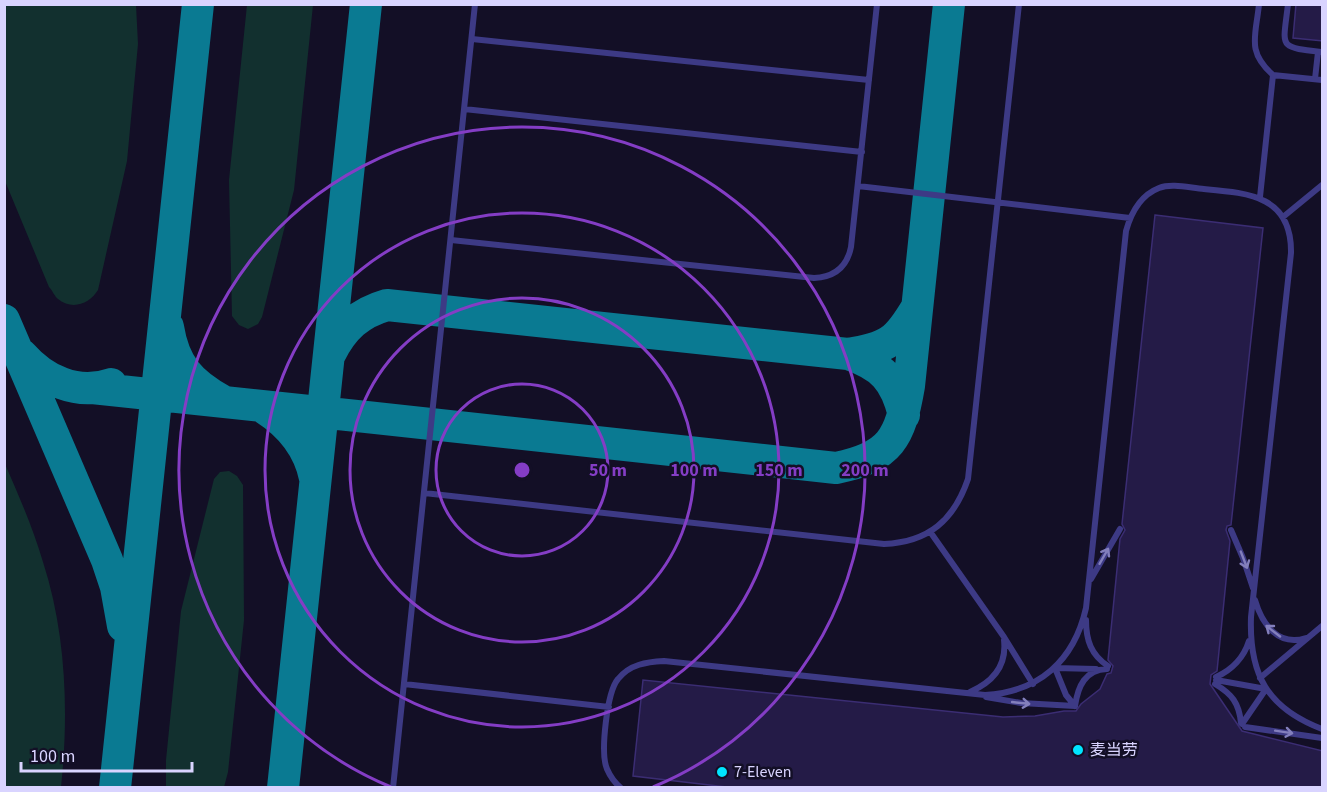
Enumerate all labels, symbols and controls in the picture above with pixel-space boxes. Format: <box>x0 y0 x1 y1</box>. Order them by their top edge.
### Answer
text: 50 m <box>589 458 627 483</box>
text: 100 m <box>670 458 718 483</box>
text: 150 m <box>755 458 803 483</box>
text: 200 m <box>841 458 889 483</box>
centre of rings <box>512 460 532 480</box>
one-way arrow <box>1099 547 1110 565</box>
one-way arrow <box>1239 550 1250 569</box>
one-way arrow <box>1265 624 1281 637</box>
one-way arrow <box>1011 698 1031 709</box>
one-way arrow <box>1274 727 1293 738</box>
scale bar <box>21 735 192 773</box>
place label: 麦当劳 <box>1090 739 1138 761</box>
marker: 麦当劳 <box>1071 743 1085 757</box>
text: 100 m <box>30 744 75 769</box>
place label: 7-Eleven <box>734 761 792 783</box>
marker: 7-Eleven <box>715 765 729 779</box>

